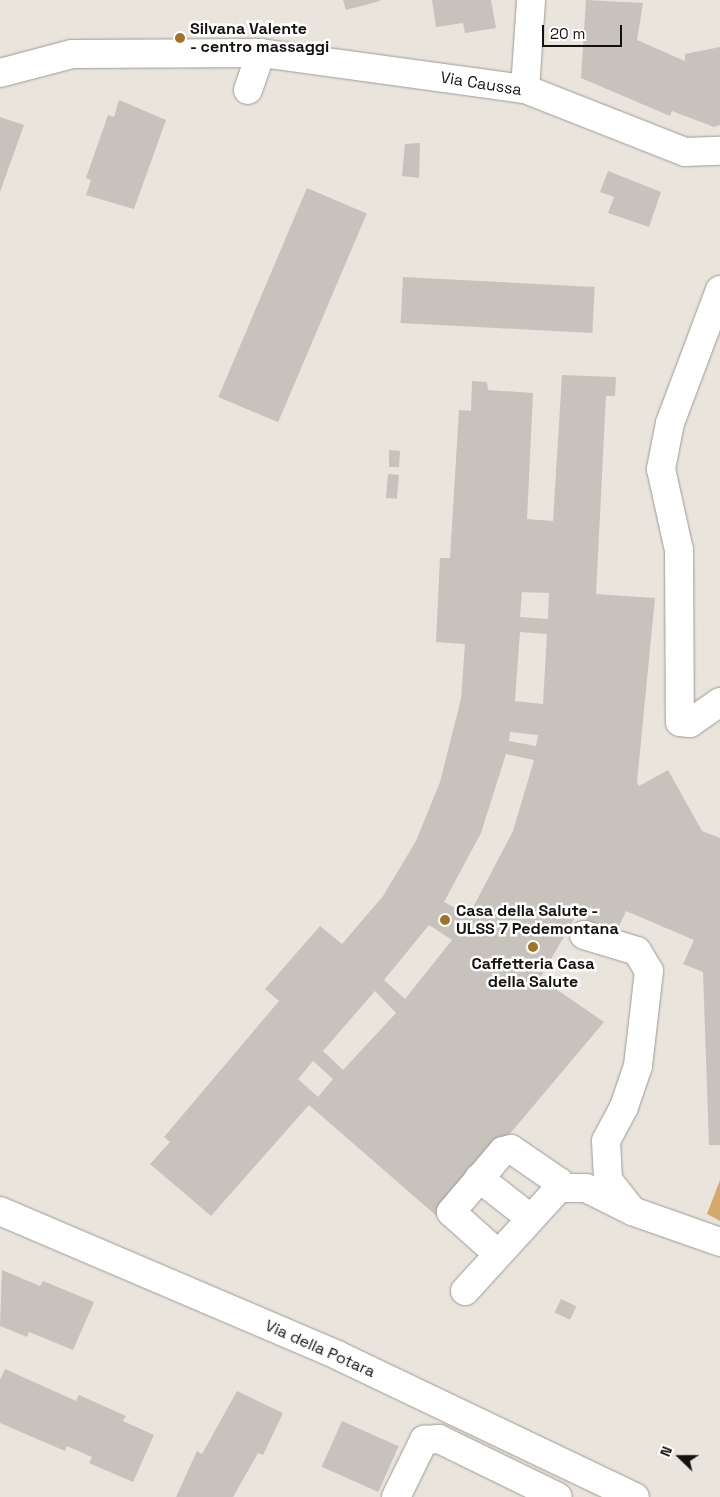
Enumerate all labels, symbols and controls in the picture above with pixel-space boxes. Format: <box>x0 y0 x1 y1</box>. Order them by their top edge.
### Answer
scale bar <box>545 15 625 47</box>
place label: Silvana Valente - centro massaggi <box>190 19 330 57</box>
text: 20 m <box>550 24 585 43</box>
marker: Silvana Valente - centro massaggi <box>174 32 186 44</box>
street label: Via Caussa <box>439 68 523 100</box>
place label: Casa della Salute - ULSS 7 Pedemontana <box>456 901 619 939</box>
marker: Casa della Salute - ULSS 7 Pedemontana <box>438 913 452 927</box>
marker: Caffetteria Casa della Salute <box>527 941 539 953</box>
place label: Caffetteria Casa della Salute <box>472 954 594 992</box>
street label: Via della Potara <box>262 1316 378 1382</box>
north arrow <box>655 1432 705 1482</box>
text: N <box>656 1444 676 1459</box>

